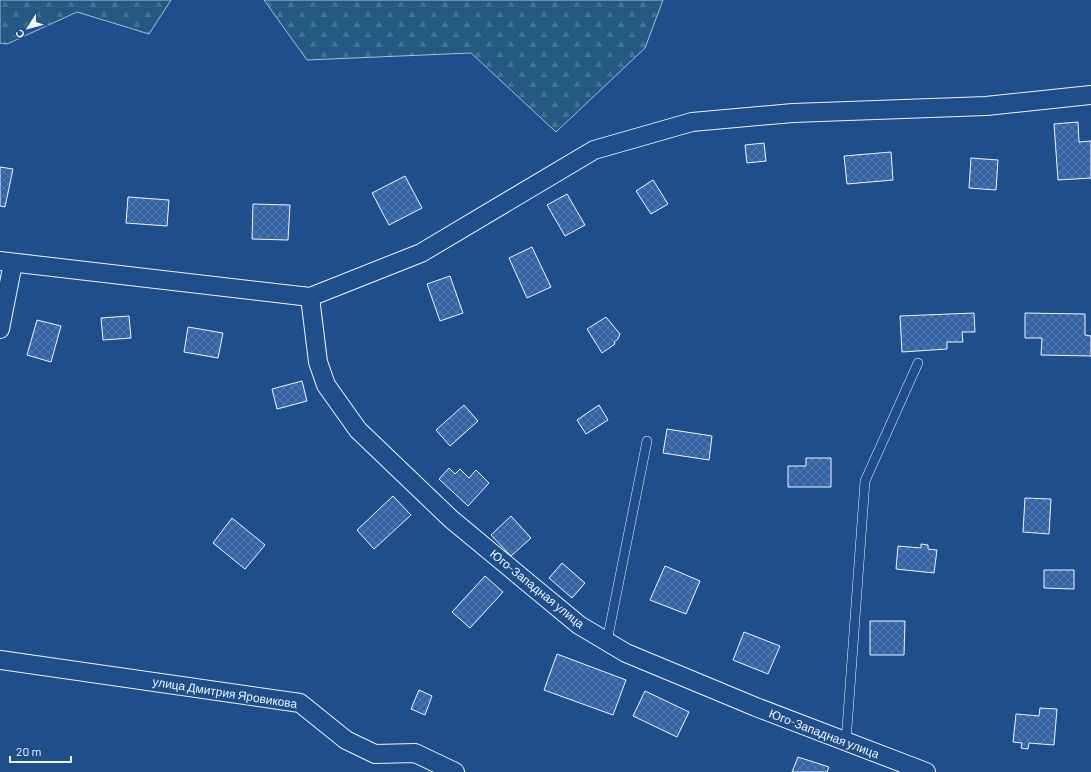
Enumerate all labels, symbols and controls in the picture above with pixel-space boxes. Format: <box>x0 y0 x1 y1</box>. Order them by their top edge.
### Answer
north arrow <box>8 8 48 48</box>
text: С <box>12 27 27 41</box>
street label: Юго-Западная улица <box>487 546 588 631</box>
street label: улица Дмитрия Яровикова <box>152 674 299 711</box>
street label: Юго-Западная улица <box>767 706 882 762</box>
scale bar <box>10 738 71 764</box>
text: 20 m <box>16 744 42 758</box>

